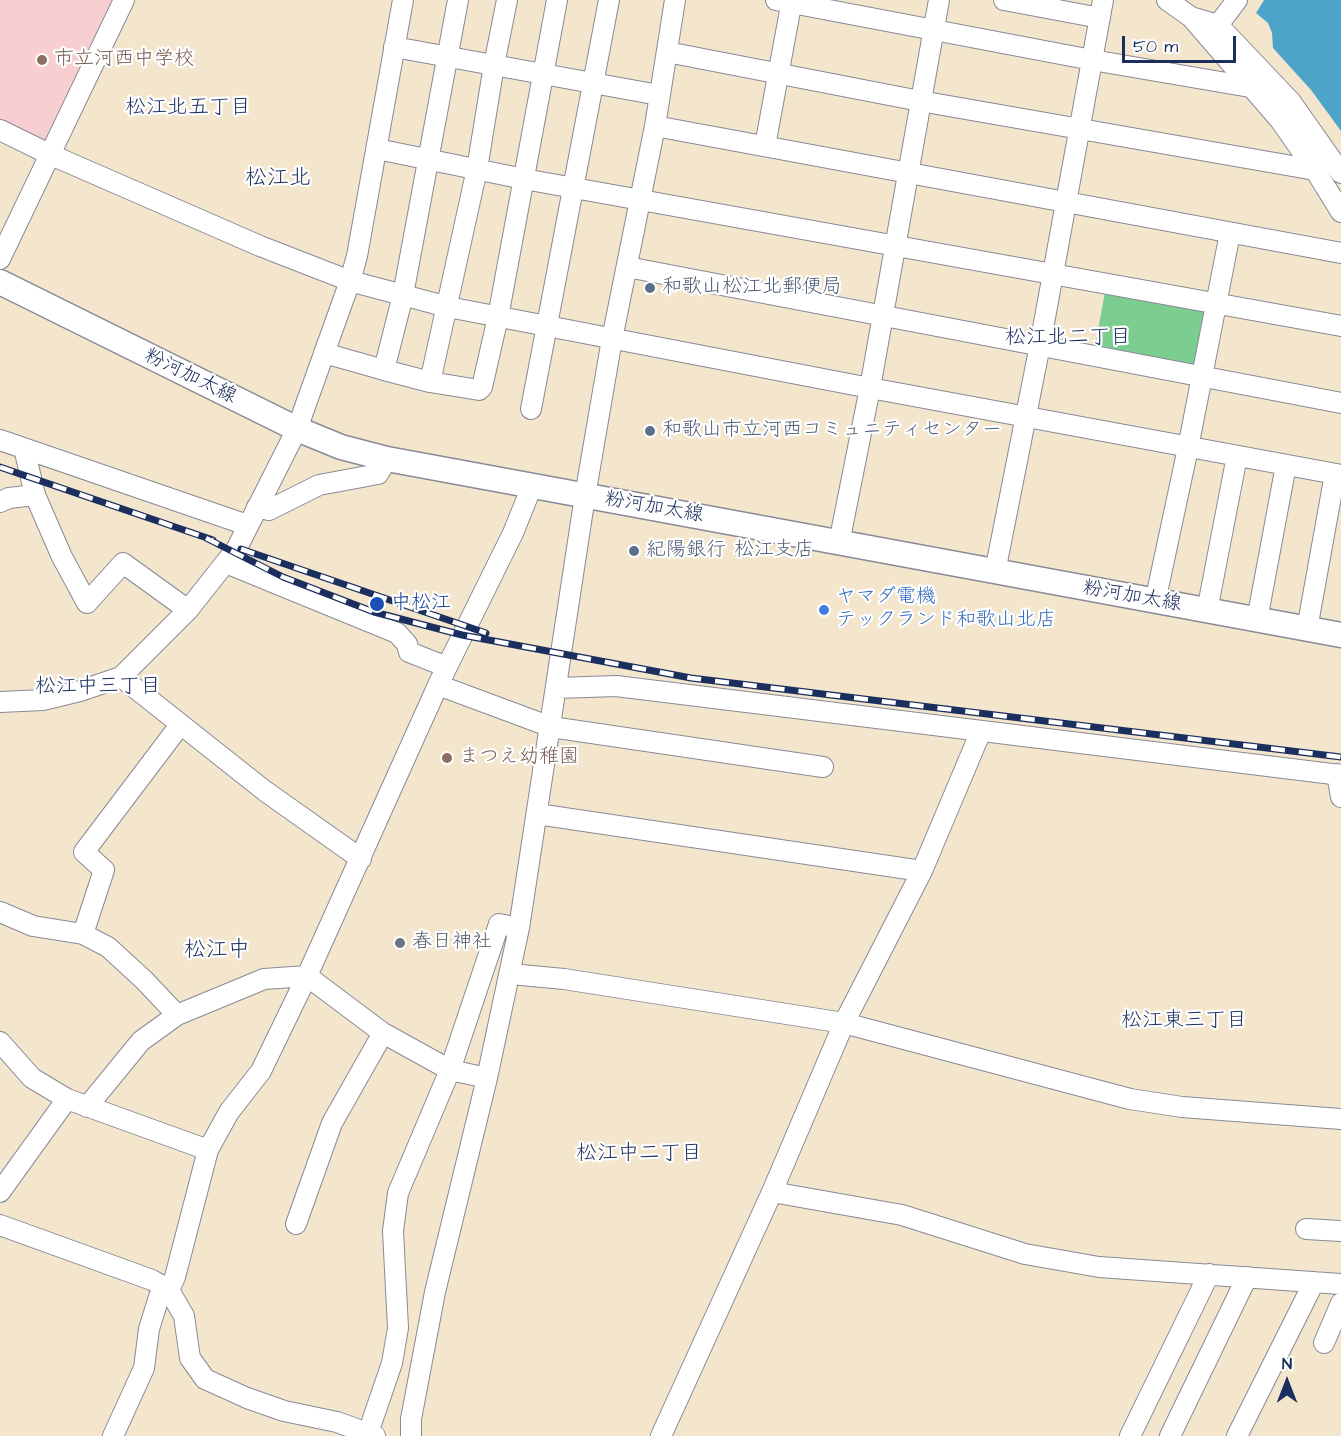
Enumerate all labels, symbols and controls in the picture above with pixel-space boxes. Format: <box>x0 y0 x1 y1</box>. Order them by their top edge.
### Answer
scale bar <box>1125 24 1239 62</box>
text: 50 m <box>1133 34 1178 59</box>
place label: 市立河西中学校 <box>54 48 194 72</box>
marker: 市立河西中学校 <box>35 53 49 67</box>
district label: 松江北五丁目 <box>125 96 251 122</box>
district label: 松江北 <box>245 166 311 192</box>
place label: 和歌山松江北郵便局 <box>662 276 842 300</box>
marker: 和歌山松江北郵便局 <box>643 281 657 295</box>
district label: 松江北二丁目 <box>1005 326 1131 352</box>
street label: 粉河加太線 <box>140 344 240 410</box>
place label: 和歌山市立河西コミュニティセンター <box>662 419 1002 443</box>
marker: 和歌山市立河西コミュニティセンター <box>643 424 657 438</box>
street label: 粉河加太線 <box>603 487 705 529</box>
place label: 紀陽銀行 松江支店 <box>646 539 814 563</box>
marker: 紀陽銀行 松江支店 <box>627 544 641 558</box>
street label: 粉河加太線 <box>1081 576 1183 618</box>
place label: ヤマダ電機 テックランド和歌山北店 <box>836 586 1056 633</box>
place label: 中松江 <box>391 592 451 616</box>
marker: 中松江 <box>368 595 386 613</box>
marker: ヤマダ電機 テックランド和歌山北店 <box>817 603 831 617</box>
district label: 松江中三丁目 <box>35 675 161 701</box>
place label: まつえ幼稚園 <box>459 746 579 770</box>
marker: まつえ幼稚園 <box>440 751 454 765</box>
place label: 春日神社 <box>412 931 492 955</box>
marker: 春日神社 <box>393 936 407 950</box>
district label: 松江中 <box>184 938 250 964</box>
district label: 松江東三丁目 <box>1121 1009 1247 1035</box>
district label: 松江中二丁目 <box>576 1142 702 1168</box>
north arrow <box>1257 1352 1317 1412</box>
text: N <box>1282 1353 1292 1375</box>

